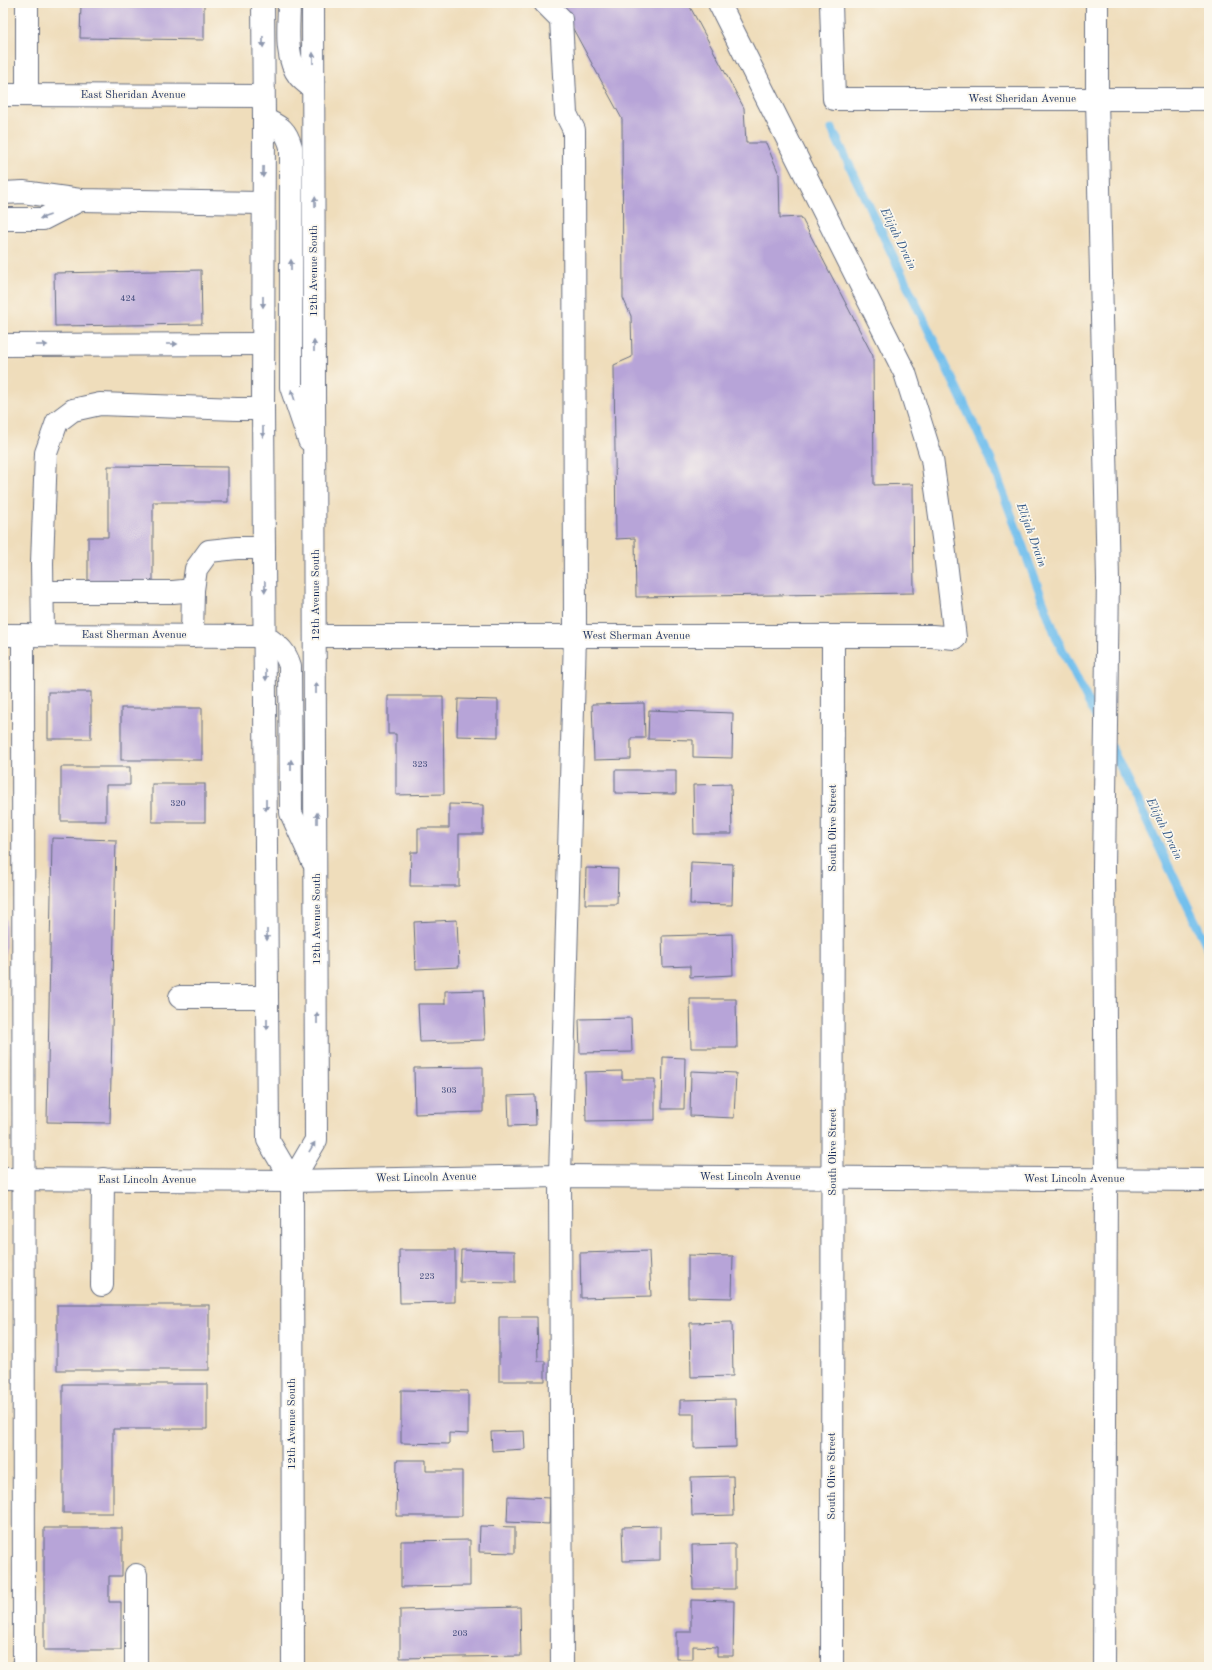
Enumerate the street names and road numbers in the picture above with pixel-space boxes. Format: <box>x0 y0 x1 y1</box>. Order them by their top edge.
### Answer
street label: East Sheridan Avenue <box>80 90 186 101</box>
street label: West Sheridan Avenue <box>968 94 1076 105</box>
street label: 12th Avenue South <box>309 225 320 317</box>
street label: 12th Avenue South <box>311 549 322 641</box>
street label: East Sherman Avenue <box>81 630 187 641</box>
street label: West Sherman Avenue <box>582 631 690 642</box>
street label: South Olive Street <box>828 784 839 872</box>
street label: 12th Avenue South <box>312 873 323 965</box>
street label: South Olive Street <box>828 1108 839 1196</box>
street label: West Lincoln Avenue <box>375 1172 477 1184</box>
street label: West Lincoln Avenue <box>700 1172 800 1183</box>
street label: West Lincoln Avenue <box>1024 1174 1124 1185</box>
street label: East Lincoln Avenue <box>98 1175 196 1186</box>
street label: 12th Avenue South <box>287 1378 298 1470</box>
street label: South Olive Street <box>827 1432 838 1520</box>

